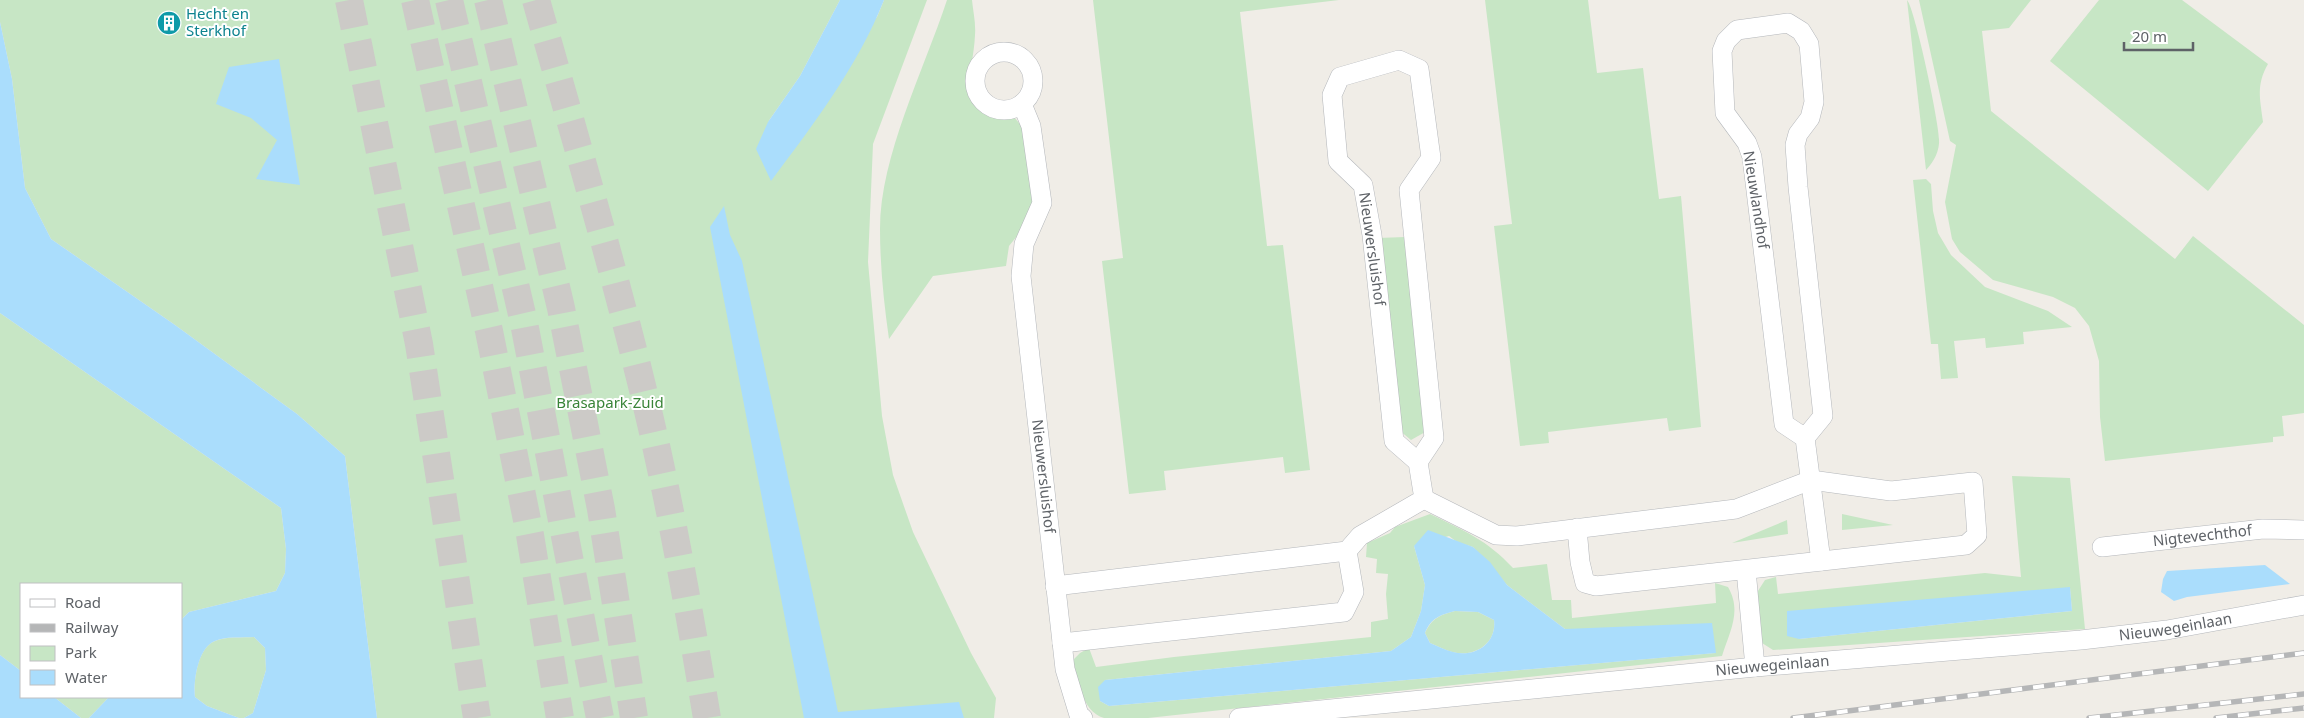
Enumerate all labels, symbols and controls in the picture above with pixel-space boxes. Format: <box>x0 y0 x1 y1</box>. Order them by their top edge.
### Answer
place label: Hecht en Sterkhof <box>186 3 249 40</box>
building icon: Hecht en Sterkhof <box>156 10 182 36</box>
scale bar <box>2124 20 2193 52</box>
text: 20 m <box>2132 26 2167 46</box>
street label: Nieuwlandhof <box>1739 149 1775 251</box>
street label: Nieuwersluishof <box>1355 191 1391 308</box>
park label: Brasapark-Zuid <box>556 392 664 412</box>
street label: Nieuwersluishof <box>1028 418 1061 535</box>
street label: Nigtevechthof <box>2152 519 2254 550</box>
legend <box>20 583 182 698</box>
text: Road <box>65 592 101 612</box>
street label: Nieuwegeinlaan <box>2118 607 2233 645</box>
text: Railway <box>65 617 119 637</box>
text: Park <box>65 642 97 662</box>
street label: Nieuwegeinlaan <box>1715 650 1830 680</box>
text: Water <box>65 667 107 687</box>

